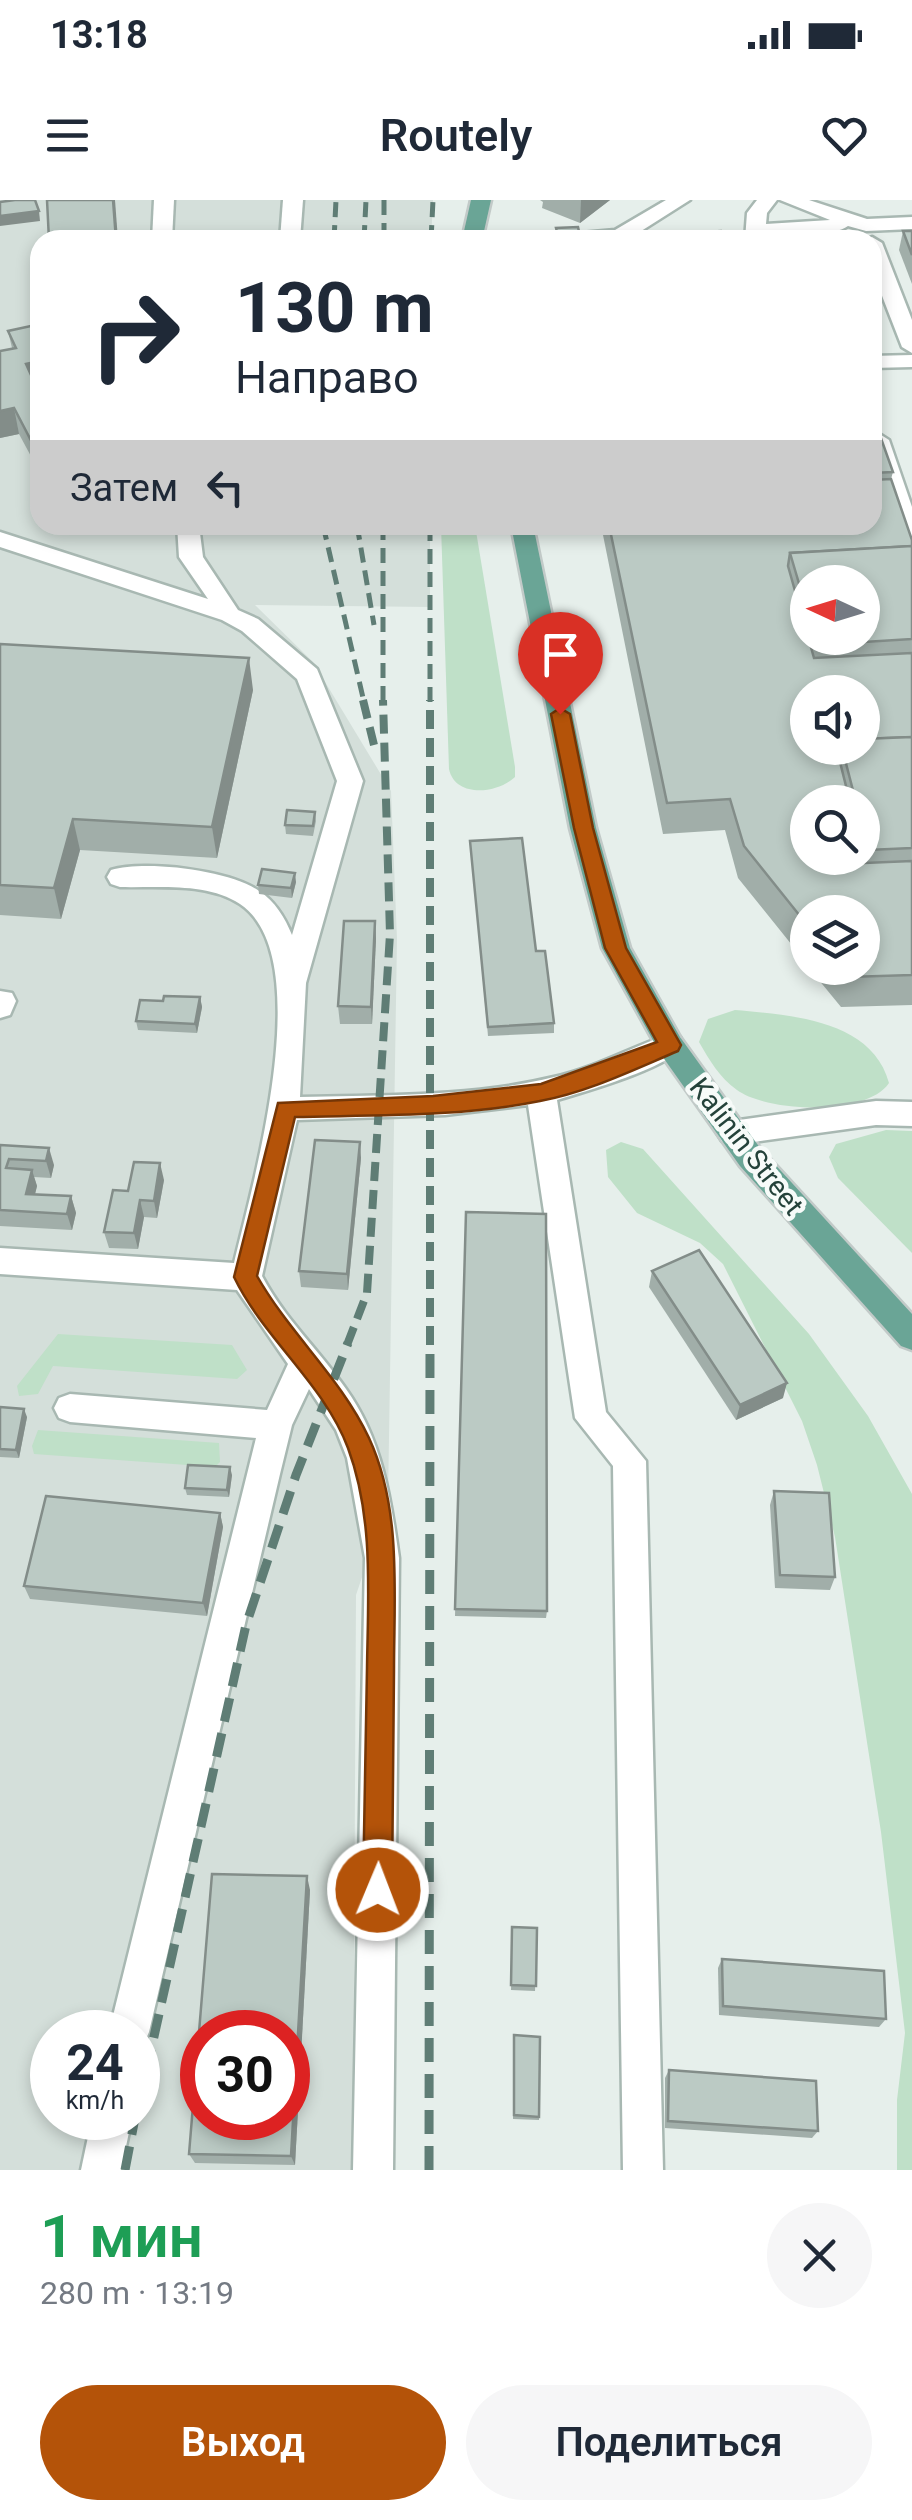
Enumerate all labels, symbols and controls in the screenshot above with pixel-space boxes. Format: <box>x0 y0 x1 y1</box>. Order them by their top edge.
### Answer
text: 13:18 <box>50 13 148 57</box>
icon: menu <box>40 108 95 163</box>
icon: heart <box>817 108 872 163</box>
text: Routely <box>380 109 532 162</box>
text: 130 m <box>235 267 434 349</box>
icon: right <box>70 270 200 400</box>
text: Направо <box>235 351 419 404</box>
icon: left <box>198 460 253 515</box>
text: Затем <box>70 466 178 510</box>
north arrow <box>790 565 880 655</box>
map controls <box>790 565 880 985</box>
pin <box>518 612 603 715</box>
icon: arrive <box>533 627 588 682</box>
button: sound <box>790 675 880 765</box>
button: search <box>790 785 880 875</box>
button: layers <box>790 895 880 985</box>
street label: Kalinin Street <box>683 1071 810 1221</box>
position arrow <box>326 1838 430 1942</box>
speed limit sign: 30 <box>180 2010 310 2140</box>
text: 24 <box>66 2034 124 2092</box>
text: km/h <box>66 2086 124 2115</box>
text: 1 мин <box>40 2201 203 2272</box>
button: close <box>767 2203 872 2308</box>
text: 280 m · 13:19 <box>40 2274 234 2312</box>
button: Выход <box>40 2385 446 2500</box>
button: Поделиться <box>466 2385 872 2500</box>

